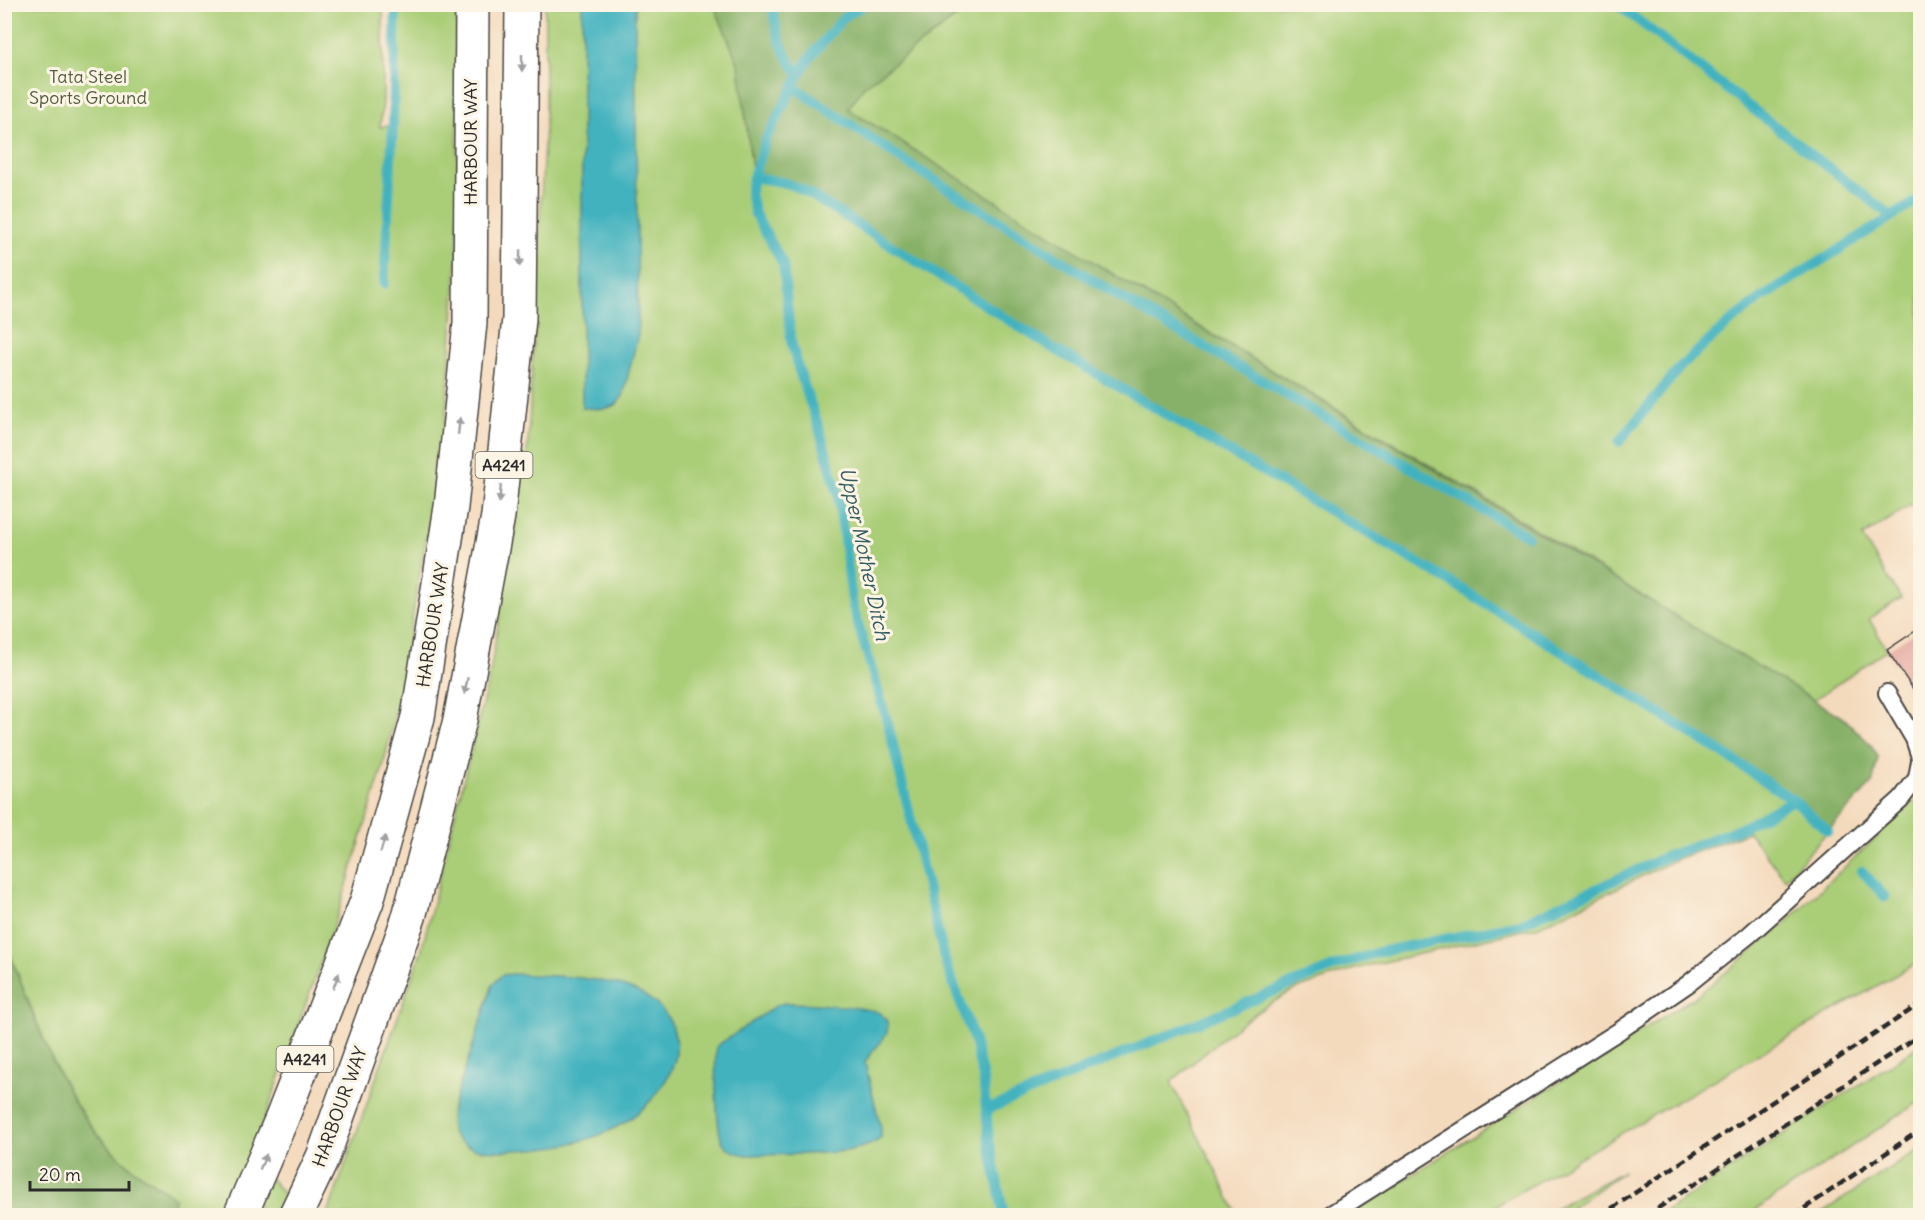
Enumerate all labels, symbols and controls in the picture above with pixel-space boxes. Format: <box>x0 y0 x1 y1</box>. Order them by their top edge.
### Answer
one-way arrow <box>517 53 527 72</box>
park label: Tata Steel Sports Ground <box>29 65 147 109</box>
street label: HARBOUR WAY <box>459 79 482 205</box>
one-way arrow <box>515 248 525 267</box>
one-way arrow <box>455 417 464 436</box>
road number: A4241 <box>476 452 532 478</box>
water label: Upper Mother Ditch <box>835 465 896 643</box>
one-way arrow <box>496 485 505 504</box>
street label: HARBOUR WAY <box>411 561 454 689</box>
one-way arrow <box>461 677 470 696</box>
one-way arrow <box>379 835 388 853</box>
one-way arrow <box>332 972 341 990</box>
street label: HARBOUR WAY <box>307 1043 372 1170</box>
road number: A4241 <box>276 1046 334 1072</box>
one-way arrow <box>259 1153 268 1171</box>
scale bar <box>30 1154 129 1192</box>
text: 20 m <box>39 1163 81 1186</box>

